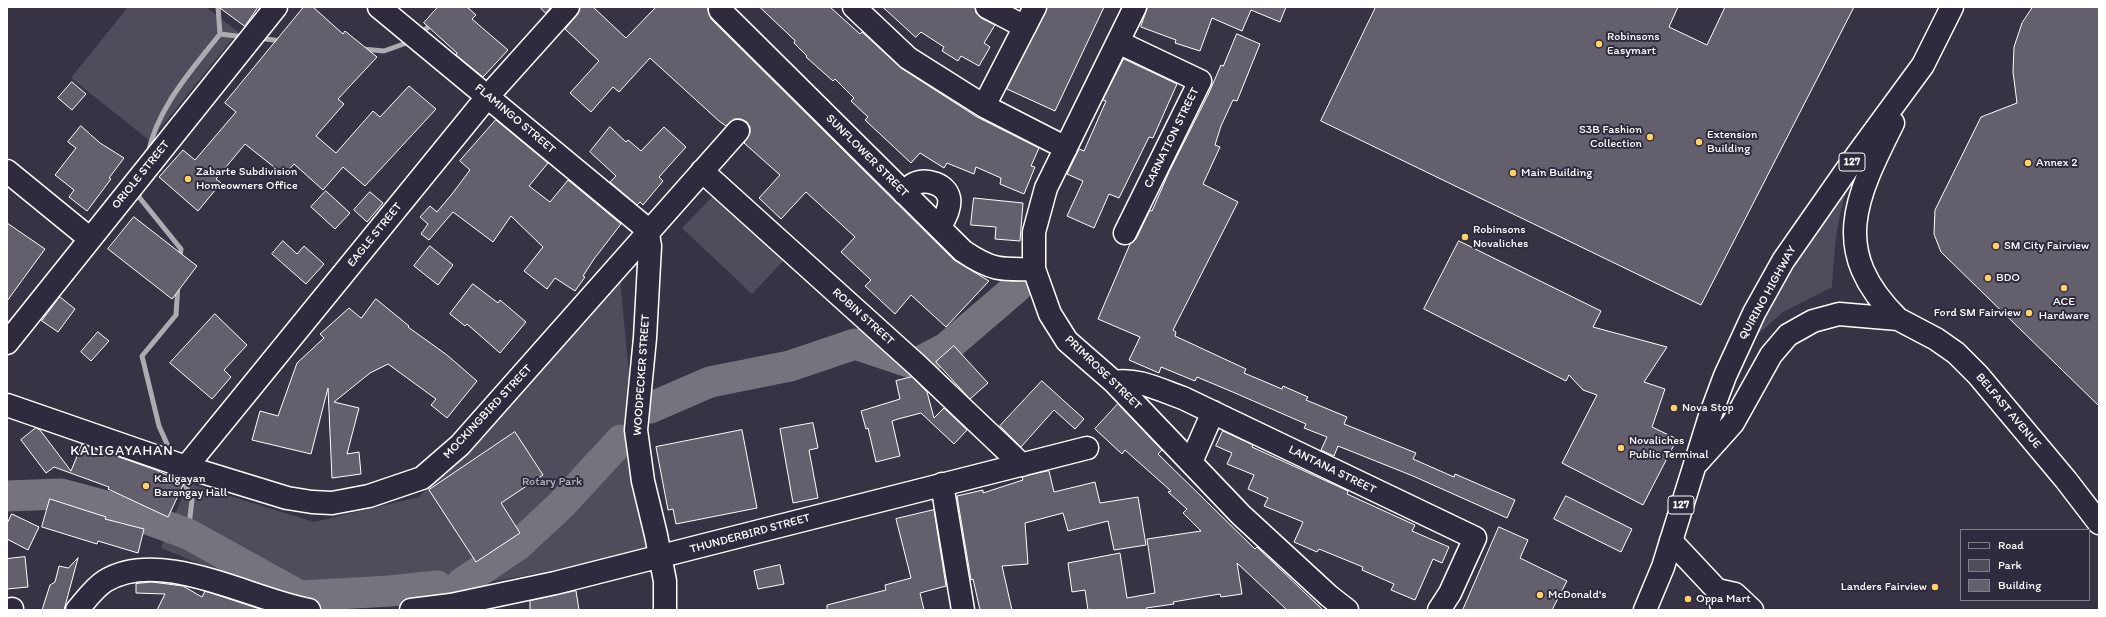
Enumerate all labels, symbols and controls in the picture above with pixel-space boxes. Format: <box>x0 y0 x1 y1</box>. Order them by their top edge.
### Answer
place label: Robinsons Easymart <box>1607 30 1660 58</box>
marker: Robinsons Easymart <box>1594 39 1604 49</box>
street label: FLAMINGO STREET <box>472 81 558 157</box>
street label: CARNATION STREET <box>1141 85 1203 191</box>
street label: SUNFLOWER STREET <box>822 111 912 201</box>
place label: S3B Fashion Collection <box>1579 123 1642 151</box>
place label: Extension Building <box>1707 128 1757 156</box>
marker: S3B Fashion Collection <box>1645 132 1655 142</box>
marker: Extension Building <box>1694 137 1704 147</box>
street label: ORIOLE STREET <box>109 138 173 212</box>
road number: 127 <box>1839 153 1865 171</box>
place label: Annex 2 <box>2036 156 2078 170</box>
marker: Annex 2 <box>2023 158 2033 168</box>
place label: Zabarte Subdivision Homeowners Office <box>196 165 298 193</box>
place label: Main Building <box>1521 166 1593 180</box>
marker: Main Building <box>1508 168 1518 178</box>
marker: Zabarte Subdivision Homeowners Office <box>183 174 193 184</box>
street label: EAGLE STREET <box>345 200 405 270</box>
place label: Robinsons Novaliches <box>1473 223 1528 251</box>
marker: Robinsons Novaliches <box>1460 232 1470 242</box>
place label: SM City Fairview <box>2004 239 2089 253</box>
marker: SM City Fairview <box>1991 241 2001 251</box>
street label: QUIRINO HIGHWAY <box>1736 243 1800 343</box>
place label: BDO <box>1996 271 2020 285</box>
marker: BDO <box>1983 273 1993 283</box>
marker: ACE Hardware <box>2059 283 2069 293</box>
street label: ROBIN STREET <box>829 285 897 349</box>
place label: ACE Hardware <box>2039 295 2089 323</box>
place label: Ford SM Fairview <box>1934 306 2021 320</box>
marker: Ford SM Fairview <box>2024 308 2034 318</box>
street label: WOODPECKER STREET <box>631 314 653 436</box>
street label: PRIMROSE STREET <box>1062 333 1144 413</box>
street label: MOCKINGBIRD STREET <box>441 362 535 462</box>
street label: BELFAST AVENUE <box>1972 370 2044 452</box>
place label: Nova Stop <box>1682 401 1734 415</box>
marker: Nova Stop <box>1669 403 1679 413</box>
place label: Novaliches Public Terminal <box>1629 434 1709 462</box>
district label: KALIGAYAHAN <box>71 443 173 459</box>
street label: LANTANA STREET <box>1286 443 1378 497</box>
marker: Novaliches Public Terminal <box>1616 443 1626 453</box>
place label: Kaligayan Barangay Hall <box>154 472 227 500</box>
park label: Rotary Park <box>522 475 582 489</box>
marker: Kaligayan Barangay Hall <box>141 481 151 491</box>
road number: 127 <box>1668 496 1694 514</box>
street label: THUNDERBIRD STREET <box>688 511 812 557</box>
legend <box>1960 529 2090 601</box>
text: Road <box>1998 538 2024 552</box>
text: Park <box>1998 558 2022 572</box>
text: Building <box>1998 578 2041 592</box>
place label: Landers Fairview <box>1841 580 1927 594</box>
marker: Landers Fairview <box>1930 582 1940 592</box>
place label: McDonald's <box>1548 588 1607 602</box>
marker: McDonald's <box>1535 590 1545 600</box>
place label: Oppa Mart <box>1696 592 1751 606</box>
marker: Oppa Mart <box>1683 594 1693 604</box>

